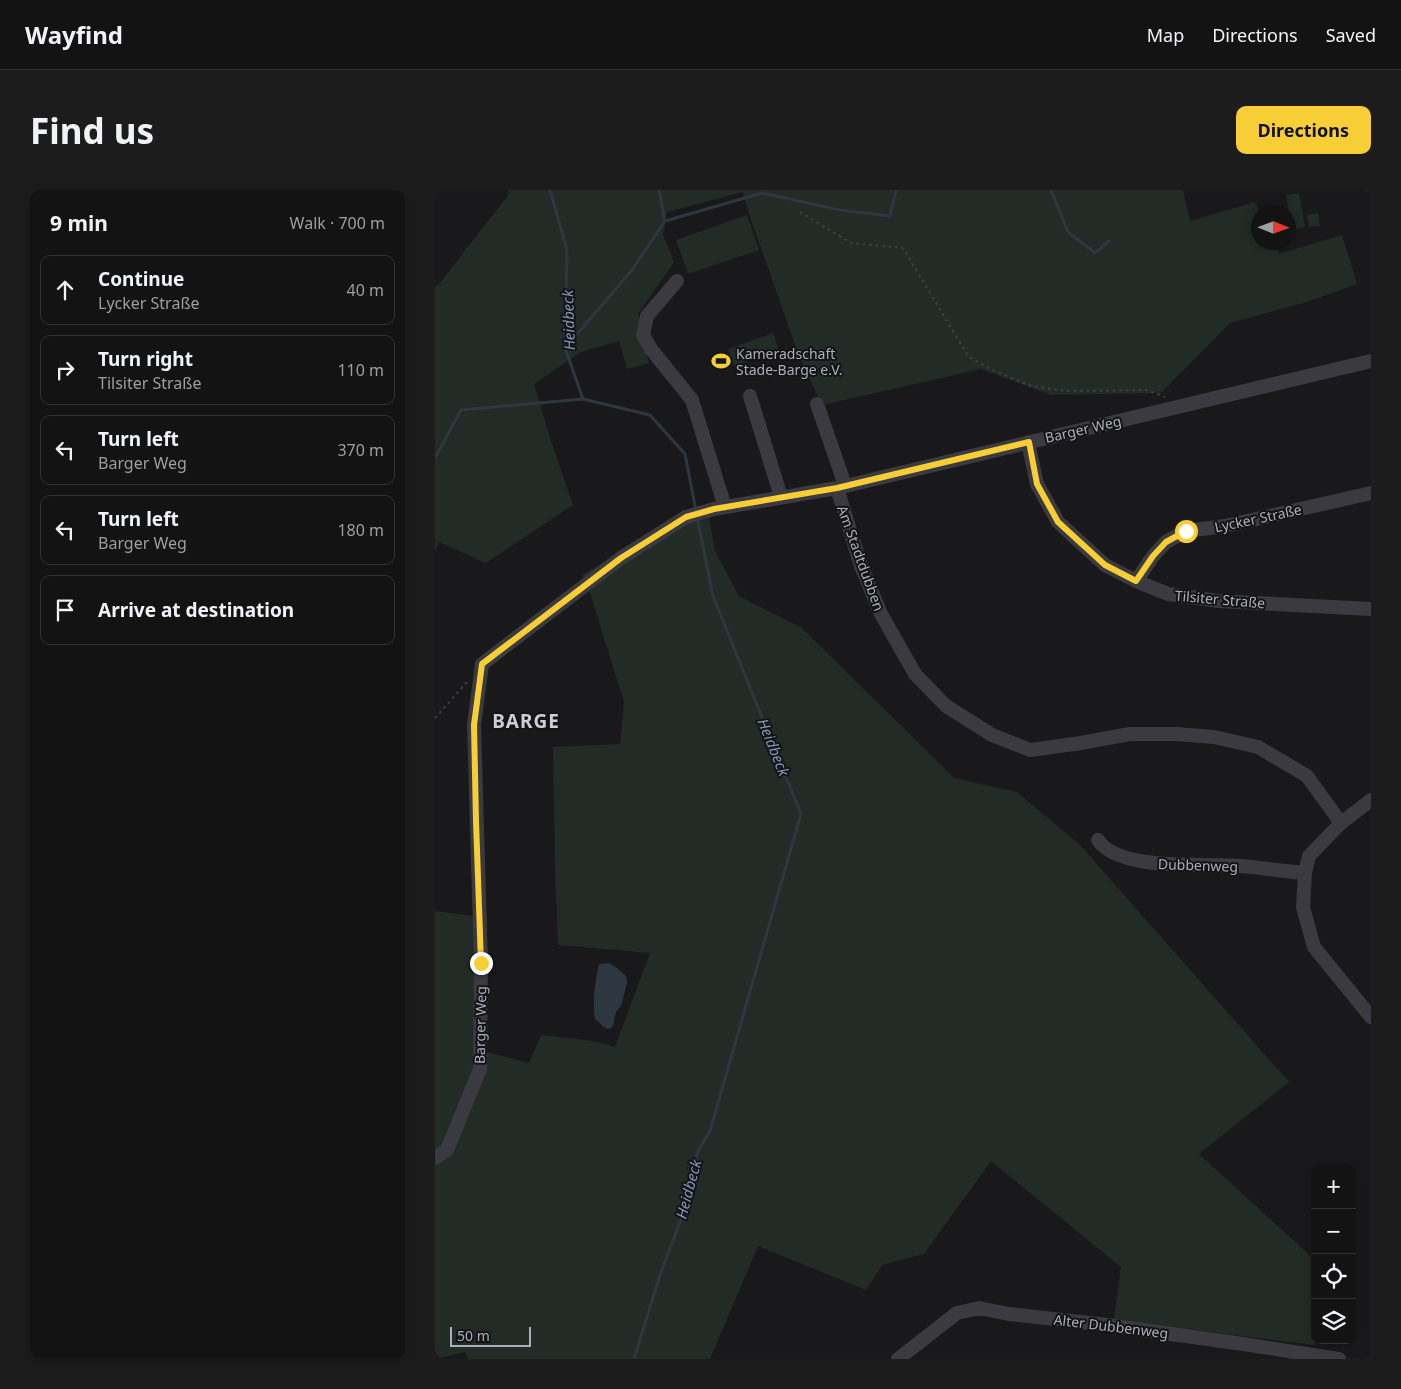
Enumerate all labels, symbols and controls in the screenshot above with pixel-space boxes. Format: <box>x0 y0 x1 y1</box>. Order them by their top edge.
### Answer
text: Wayfind <box>25 18 123 51</box>
text: Map <box>1147 23 1184 47</box>
text: Directions <box>1212 23 1298 47</box>
text: Saved <box>1326 23 1376 47</box>
button: Directions <box>1236 106 1371 154</box>
text: Find us <box>30 107 154 154</box>
north arrow <box>1251 205 1296 250</box>
text: 9 min <box>50 209 108 237</box>
text: Walk · 700 m <box>290 212 385 234</box>
text: Continue <box>98 266 184 292</box>
icon: ahead <box>51 276 79 304</box>
text: 40 m <box>347 279 384 301</box>
water label: Heidbeck <box>557 289 579 351</box>
text: Lycker Straße <box>98 292 200 314</box>
place label: Kameradschaft Stade-Barge e.V. <box>736 344 843 379</box>
text: Turn right <box>98 346 193 372</box>
sports icon: Kameradschaft Stade-Barge e.V. <box>710 350 732 372</box>
icon: right <box>51 356 79 384</box>
text: 110 m <box>337 359 384 381</box>
text: Tilsiter Straße <box>98 372 201 394</box>
street label: Barger Weg <box>1043 411 1123 447</box>
text: Turn left <box>98 426 179 452</box>
icon: left <box>51 436 79 464</box>
text: 370 m <box>337 439 384 461</box>
text: Barger Weg <box>98 452 187 474</box>
street label: Lycker Straße <box>1213 499 1304 537</box>
street label: Am Stadtdubben <box>833 503 889 613</box>
text: Turn left <box>98 506 179 532</box>
icon: left <box>51 516 79 544</box>
text: 180 m <box>337 519 384 541</box>
route start <box>1175 520 1198 543</box>
text: Barger Weg <box>98 532 187 554</box>
street label: Tilsiter Straße <box>1174 586 1266 612</box>
icon: arrive <box>51 596 79 624</box>
text: Arrive at destination <box>98 597 294 623</box>
district label: BARGE <box>492 708 560 734</box>
water label: Heidbeck <box>753 715 795 779</box>
street label: Dubbenweg <box>1158 854 1238 876</box>
route end <box>470 952 493 975</box>
street label: Barger Weg <box>470 986 490 1064</box>
water label: Heidbeck <box>670 1157 706 1221</box>
map controls <box>1311 1164 1356 1344</box>
button: + <box>1311 1164 1356 1209</box>
button: − <box>1311 1209 1356 1254</box>
button: locate <box>1311 1254 1356 1299</box>
button: layers <box>1311 1299 1356 1344</box>
street label: Alter Dubbenweg <box>1053 1310 1169 1342</box>
scale bar <box>450 1324 531 1347</box>
text: 50 m <box>457 1326 490 1345</box>

